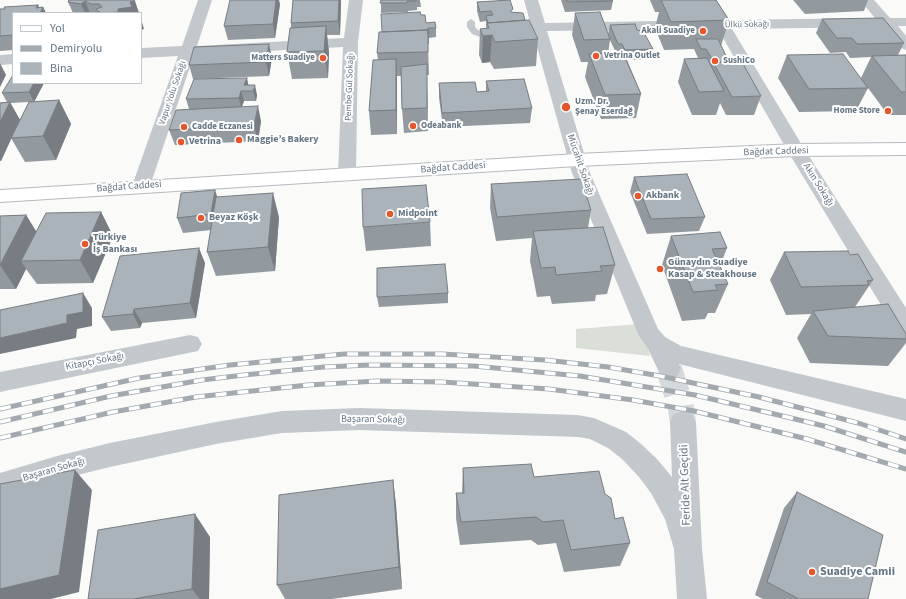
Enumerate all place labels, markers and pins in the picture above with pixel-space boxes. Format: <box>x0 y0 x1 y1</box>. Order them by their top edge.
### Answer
place label: Akali Suadiye <box>642 26 695 36</box>
marker: Akali Suadiye <box>698 26 708 36</box>
marker: Vetrina Outlet <box>591 51 601 61</box>
place label: Vetrina Outlet <box>604 51 660 61</box>
place label: Matters Suadiye <box>251 53 315 63</box>
marker: Matters Suadiye <box>318 53 328 63</box>
marker: SushiCo <box>710 56 720 66</box>
place label: SushiCo <box>723 56 755 66</box>
place label: Uzm. Dr. Şenay Eserdağ <box>575 97 633 118</box>
marker: Uzm. Dr. Şenay Eserdağ <box>560 101 572 113</box>
place label: Home Store <box>834 106 880 116</box>
marker: Home Store <box>883 106 893 116</box>
marker: Odeabank <box>408 121 418 131</box>
place label: Odeabank <box>421 121 461 131</box>
marker: Cadde Eczanesi <box>179 122 189 132</box>
place label: Cadde Eczanesi <box>192 122 253 132</box>
place label: Maggie’s Bakery <box>247 134 319 146</box>
marker: Maggie’s Bakery <box>234 135 244 145</box>
place label: Vetrina <box>189 136 221 148</box>
marker: Vetrina <box>176 137 186 147</box>
place label: Akbank <box>646 190 679 202</box>
marker: Akbank <box>633 191 643 201</box>
place label: Midpoint <box>398 208 438 220</box>
marker: Midpoint <box>385 209 395 219</box>
place label: Beyaz Köşk <box>209 212 258 224</box>
marker: Beyaz Köşk <box>196 213 206 223</box>
place label: Türkiye İş Bankası <box>93 232 137 256</box>
marker: Türkiye İş Bankası <box>80 239 90 249</box>
place label: Günaydın Suadiye Kasap & Steakhouse <box>668 257 757 280</box>
marker: Günaydın Suadiye Kasap & Steakhouse <box>655 264 665 274</box>
place label: Suadiye Camii <box>820 565 895 579</box>
marker: Suadiye Camii <box>807 567 817 577</box>

